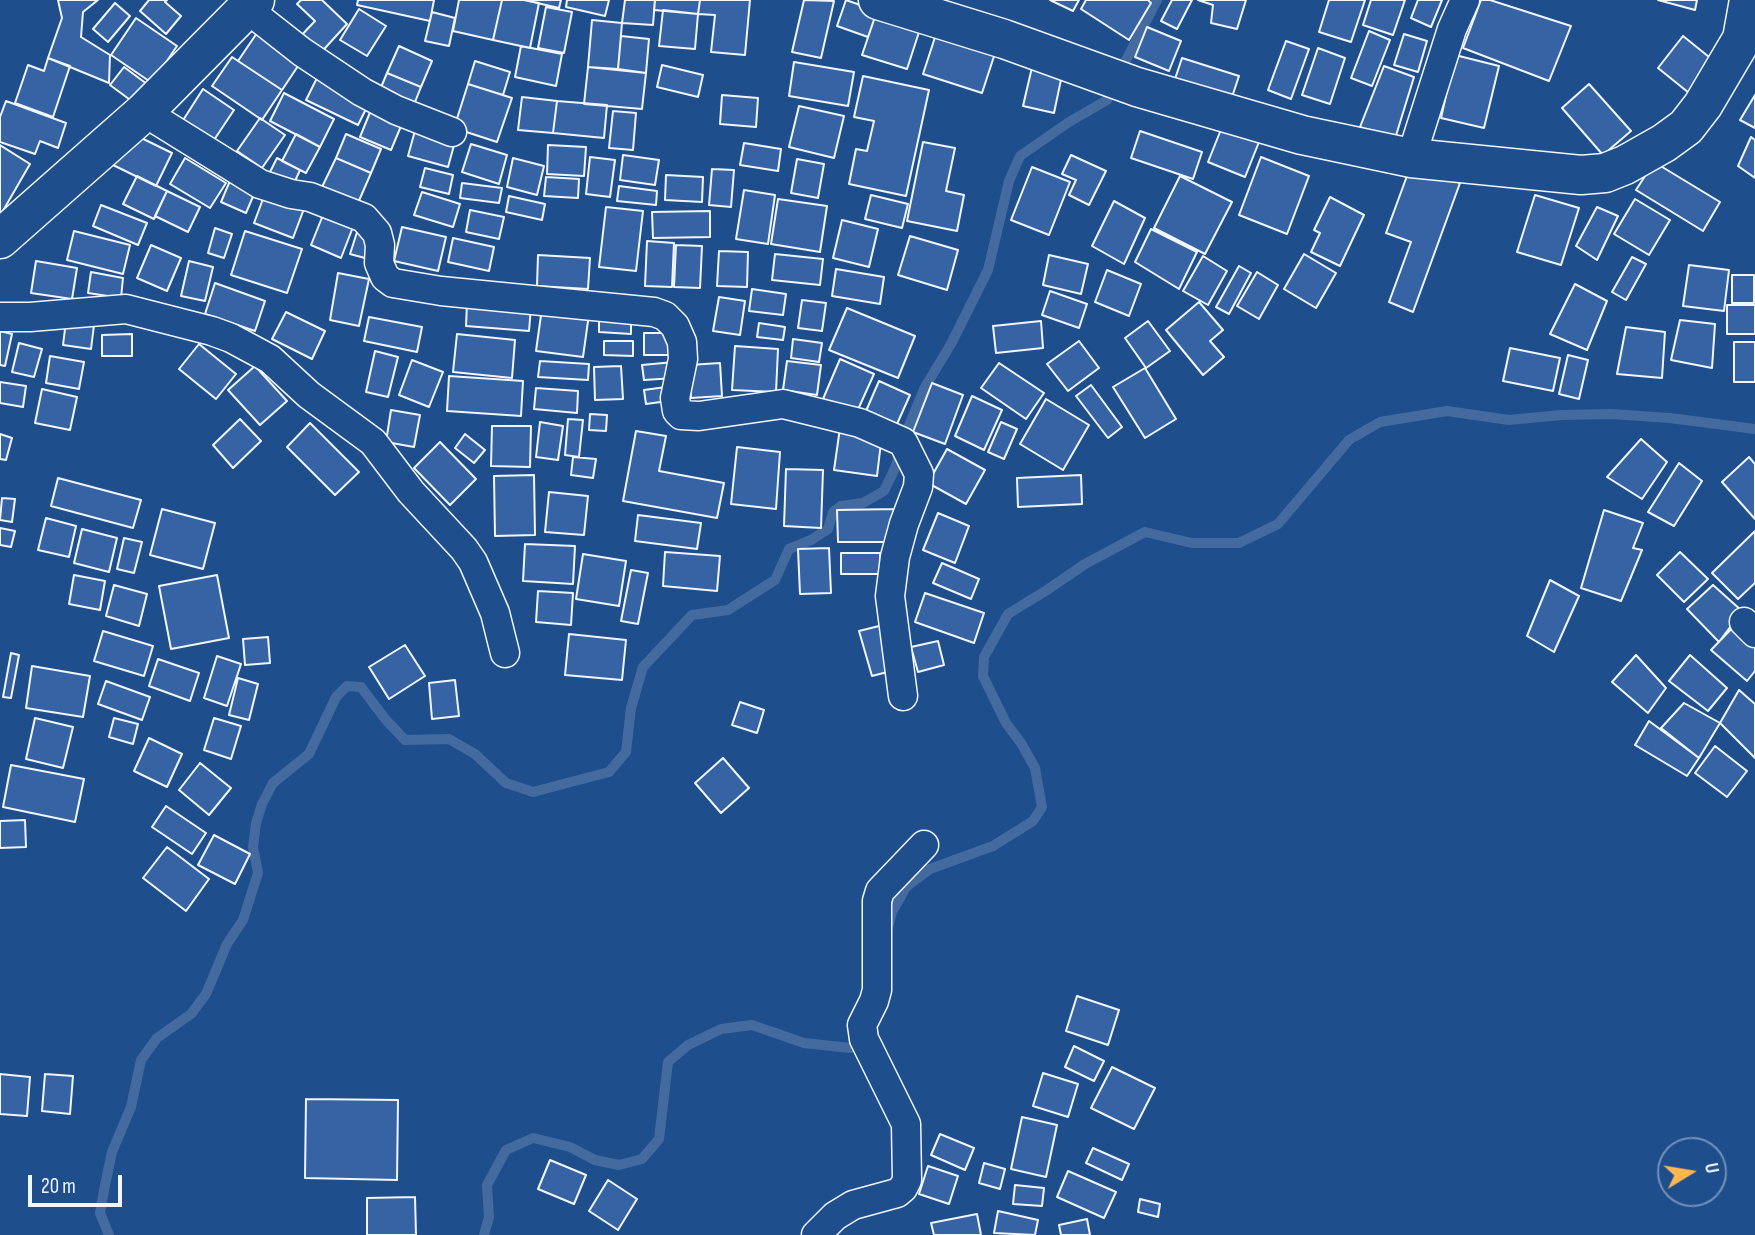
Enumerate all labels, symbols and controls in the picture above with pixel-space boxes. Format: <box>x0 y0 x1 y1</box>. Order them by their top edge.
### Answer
north arrow <box>1657 1137 1727 1207</box>
text: U <box>1699 1161 1723 1175</box>
scale bar <box>32 1162 126 1206</box>
text: 20 m <box>41 1174 76 1199</box>

